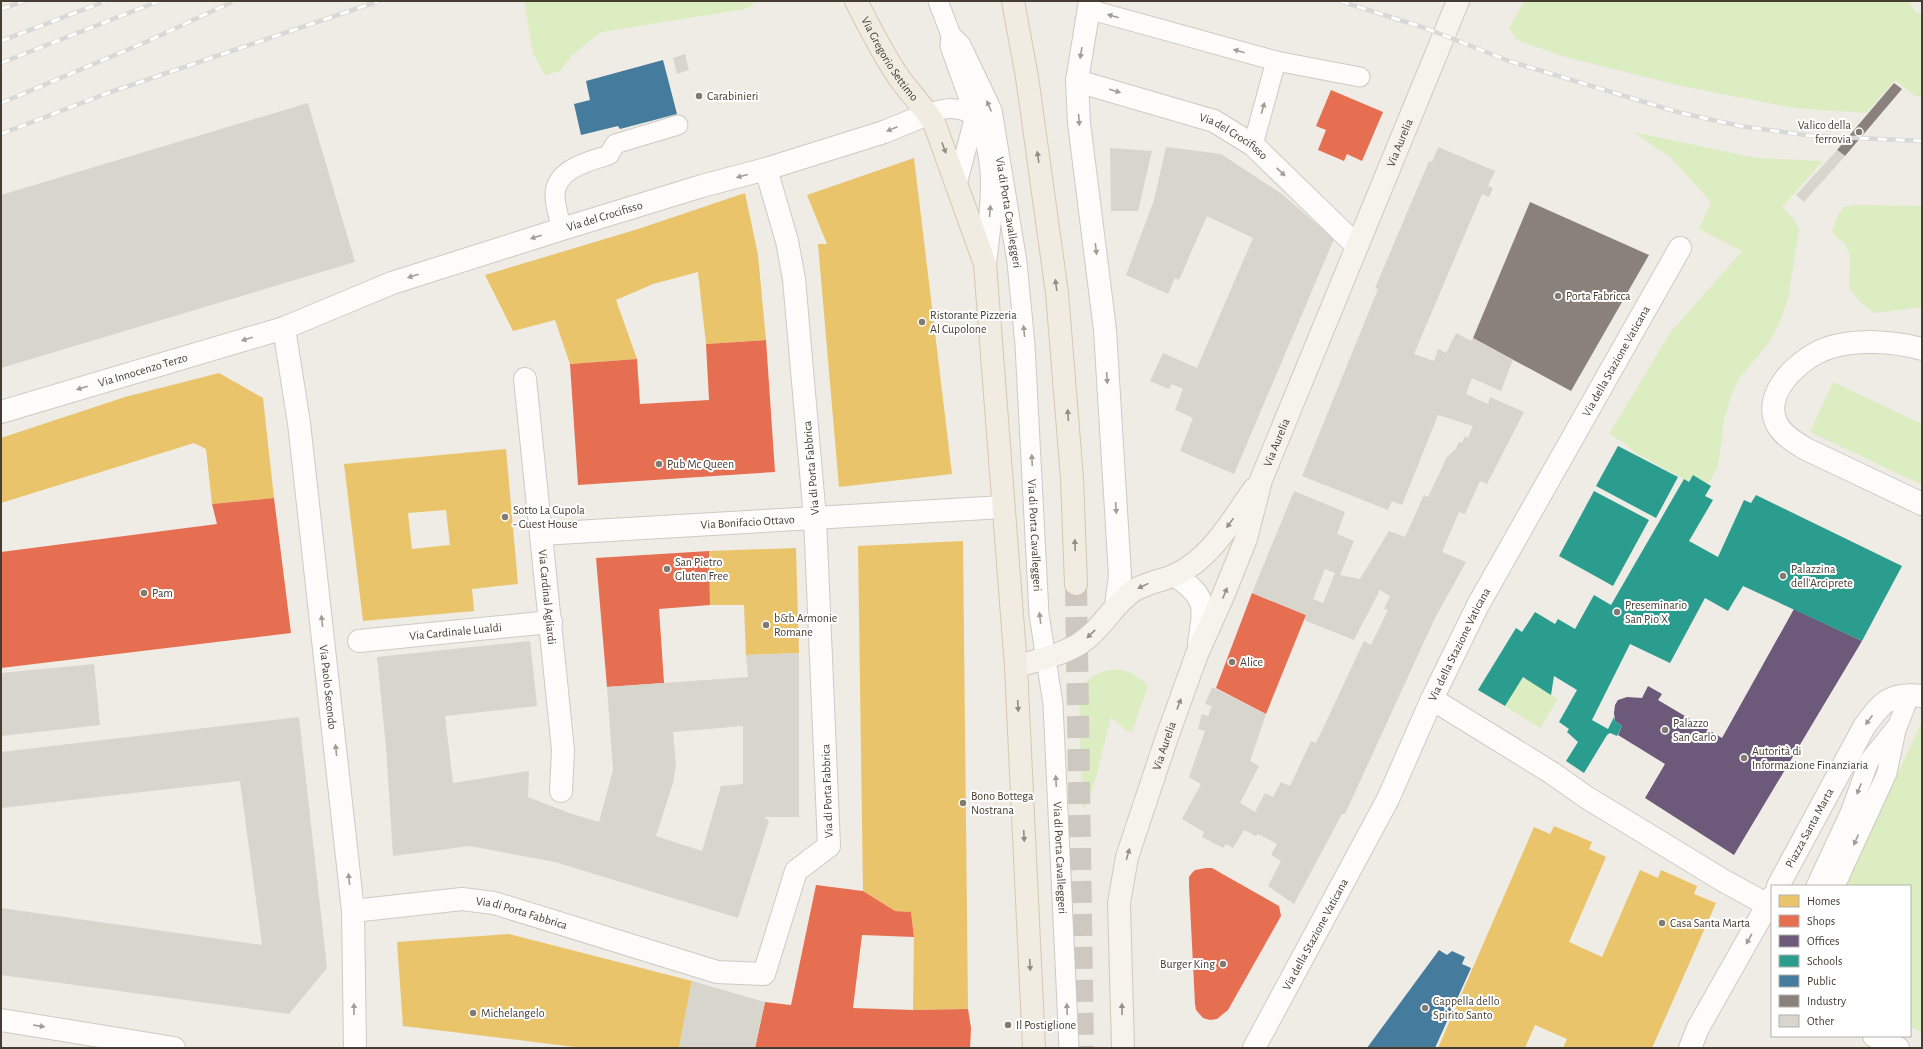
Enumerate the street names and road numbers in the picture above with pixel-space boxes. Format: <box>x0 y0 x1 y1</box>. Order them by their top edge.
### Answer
street label: Via Gregorio Settimo <box>859 15 921 103</box>
street label: Via del Crocifisso <box>1198 111 1270 162</box>
street label: Via Aurelia <box>1384 117 1415 169</box>
street label: Via di Porta Cavalleggeri <box>994 156 1024 269</box>
street label: Via del Crocifisso <box>565 199 644 233</box>
street label: Via della Stazione Vaticana <box>1580 303 1652 418</box>
street label: Via Innocenzo Terzo <box>97 351 189 389</box>
street label: Via Aurelia <box>1261 416 1292 468</box>
street label: Via di Porta Fabbrica <box>801 420 821 516</box>
street label: Via di Porta Cavalleggeri <box>1026 479 1044 592</box>
street label: Via Bonifacio Ottavo <box>700 513 795 531</box>
street label: Via Cardinal Agliardi <box>536 549 558 645</box>
street label: Via della Stazione Vaticana <box>1426 585 1493 703</box>
street label: Via Cardinale Lualdi <box>409 621 502 642</box>
street label: Via Paolo Secondo <box>318 644 339 730</box>
street label: Via Aurelia <box>1150 719 1178 772</box>
street label: Via di Porta Fabbrica <box>819 743 835 838</box>
street label: Piazza Santa Marta <box>1783 786 1836 870</box>
street label: Via di Porta Cavalleggeri <box>1052 801 1069 914</box>
street label: Via della Stazione Vaticana <box>1280 876 1350 992</box>
street label: Via di Porta Fabbrica <box>475 895 569 931</box>

